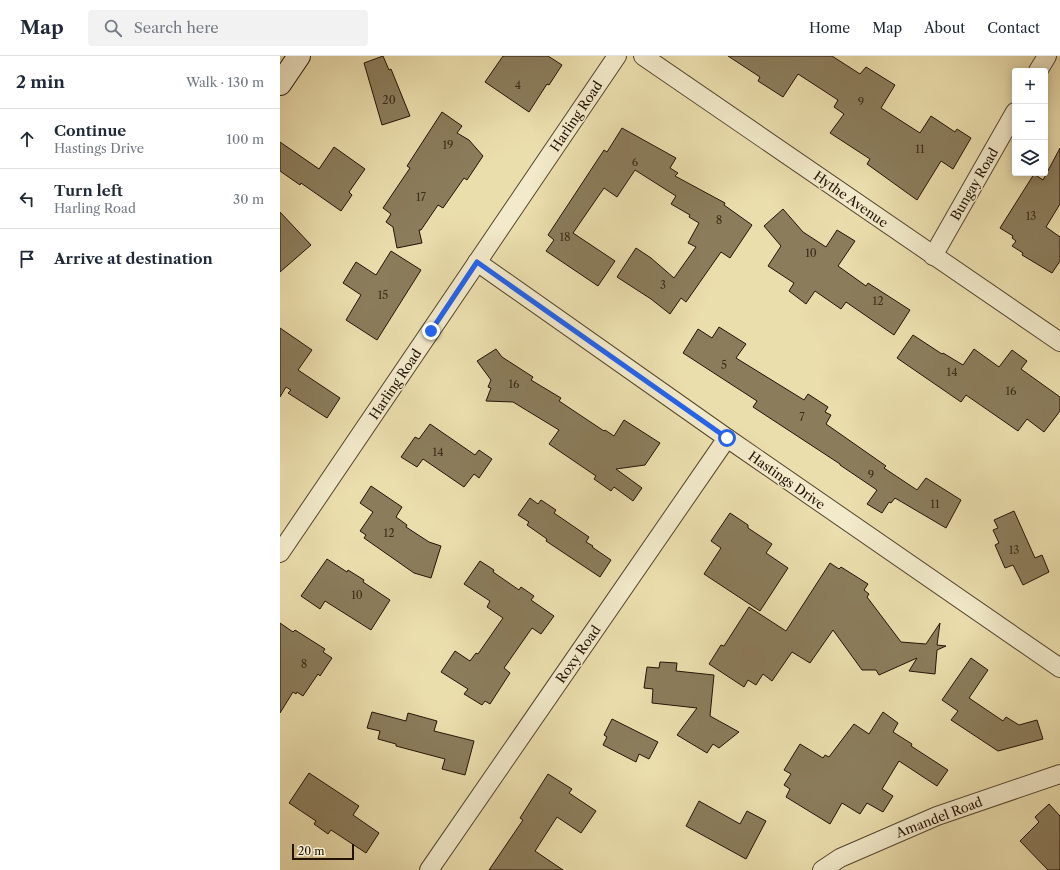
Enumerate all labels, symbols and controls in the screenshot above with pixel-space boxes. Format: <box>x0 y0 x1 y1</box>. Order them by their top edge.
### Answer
search box <box>88 10 368 46</box>
text: Map <box>20 16 64 39</box>
icon: search <box>102 17 124 39</box>
text: Search here <box>134 18 219 37</box>
text: Home <box>809 19 850 37</box>
text: Map <box>872 19 902 37</box>
text: About <box>924 19 965 37</box>
text: Contact <box>987 19 1040 37</box>
map controls <box>1012 68 1048 176</box>
button: + <box>1012 68 1048 104</box>
text: 2 min <box>16 72 65 92</box>
text: Walk · 130 m <box>186 74 264 90</box>
house number: 4 <box>515 78 521 92</box>
street label: Harling Road <box>546 78 606 154</box>
house number: 20 <box>382 93 396 107</box>
house number: 9 <box>858 95 864 109</box>
button: − <box>1012 104 1048 140</box>
text: Continue <box>54 121 126 140</box>
icon: ahead <box>16 128 38 150</box>
text: 100 m <box>226 131 264 147</box>
house number: 19 <box>442 138 454 152</box>
text: Hastings Drive <box>54 140 144 156</box>
button: layers <box>1012 140 1048 176</box>
house number: 11 <box>915 142 925 156</box>
street label: Bungay Road <box>947 145 1001 223</box>
house number: 6 <box>632 155 639 169</box>
street label: Hythe Avenue <box>811 167 891 231</box>
text: Turn left <box>54 181 123 200</box>
icon: left <box>16 188 38 210</box>
house number: 17 <box>416 190 427 204</box>
text: 30 m <box>233 191 264 207</box>
text: Harling Road <box>54 200 136 216</box>
house number: 13 <box>1026 209 1036 223</box>
house number: 8 <box>716 213 722 227</box>
house number: 18 <box>559 230 571 244</box>
house number: 10 <box>805 246 817 260</box>
icon: arrive <box>16 248 38 270</box>
text: Arrive at destination <box>54 249 213 268</box>
house number: 3 <box>660 278 666 292</box>
house number: 15 <box>378 288 388 302</box>
house number: 12 <box>873 294 883 308</box>
route end <box>422 322 440 340</box>
street label: Harling Road <box>365 346 425 422</box>
house number: 5 <box>721 358 727 372</box>
house number: 14 <box>947 365 957 379</box>
house number: 16 <box>508 377 520 391</box>
house number: 16 <box>1005 384 1017 398</box>
house number: 7 <box>799 410 805 424</box>
route start <box>718 429 736 447</box>
house number: 14 <box>433 445 443 459</box>
street label: Hastings Drive <box>746 448 828 512</box>
house number: 9 <box>868 468 874 482</box>
house number: 11 <box>930 497 940 511</box>
house number: 12 <box>384 526 394 540</box>
house number: 13 <box>1009 543 1019 557</box>
house number: 10 <box>351 588 363 602</box>
street label: Roxy Road <box>552 622 604 686</box>
house number: 8 <box>301 657 307 671</box>
street label: Amandel Road <box>893 793 985 841</box>
scale bar <box>292 842 354 861</box>
text: 20 m <box>298 844 324 858</box>

